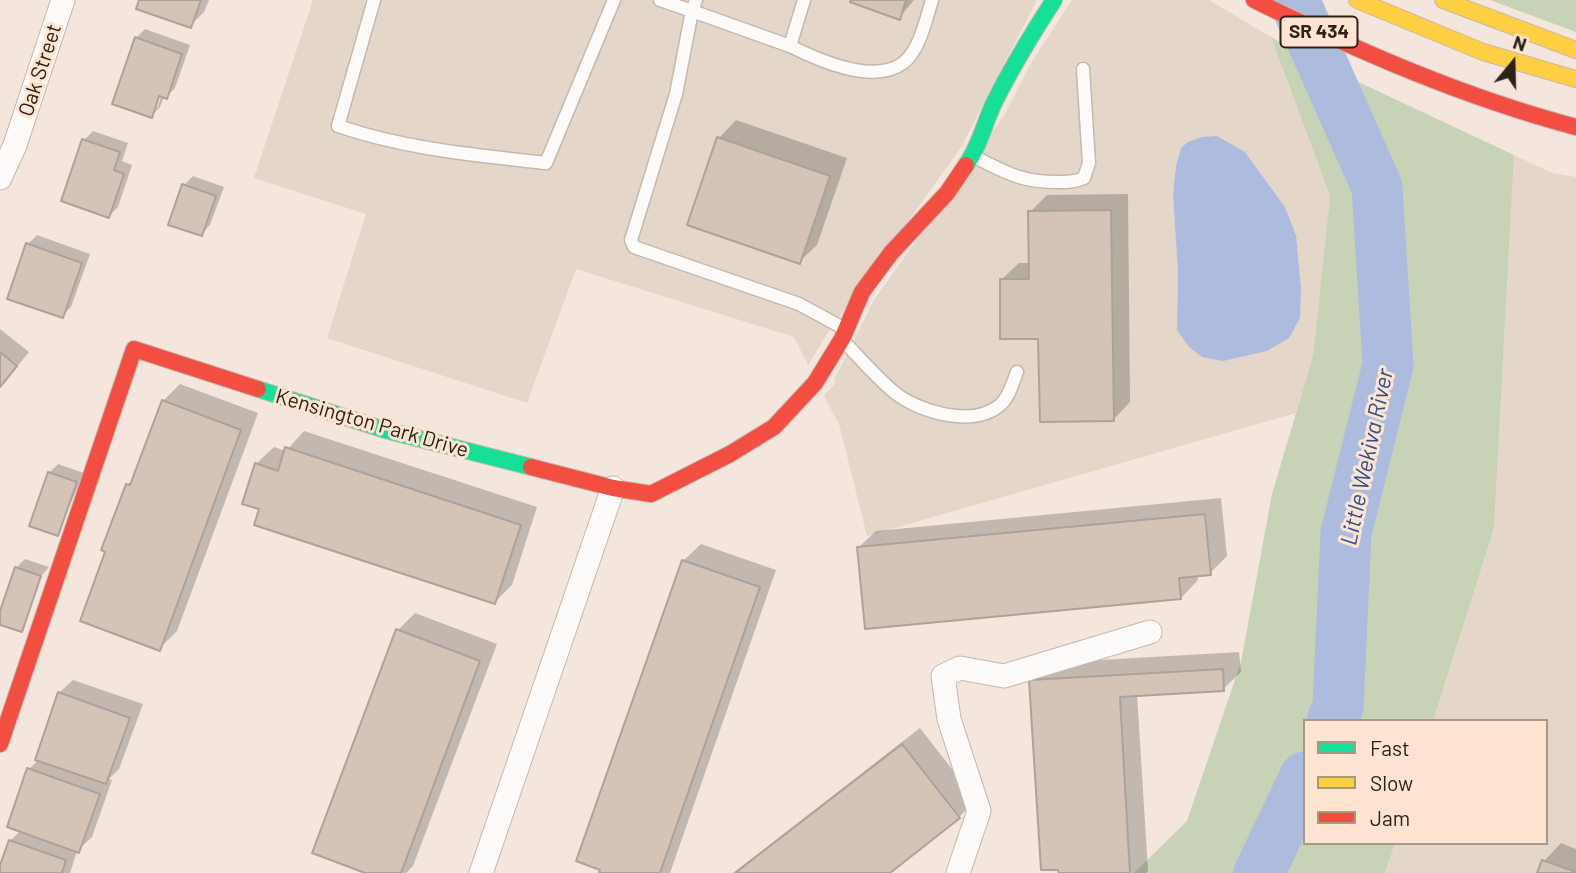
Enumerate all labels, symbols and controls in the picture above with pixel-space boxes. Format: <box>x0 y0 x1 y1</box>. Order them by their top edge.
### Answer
road number: SR 434 <box>1280 16 1358 48</box>
street label: Oak Street <box>13 21 67 119</box>
north arrow <box>1478 28 1548 98</box>
text: N <box>1510 30 1530 56</box>
water label: Little Wekiva River <box>1335 366 1399 548</box>
street label: Kensington Park Drive <box>273 383 471 463</box>
legend <box>1303 719 1548 845</box>
text: Fast <box>1370 735 1410 760</box>
text: Slow <box>1370 770 1413 795</box>
text: Jam <box>1370 805 1410 830</box>

